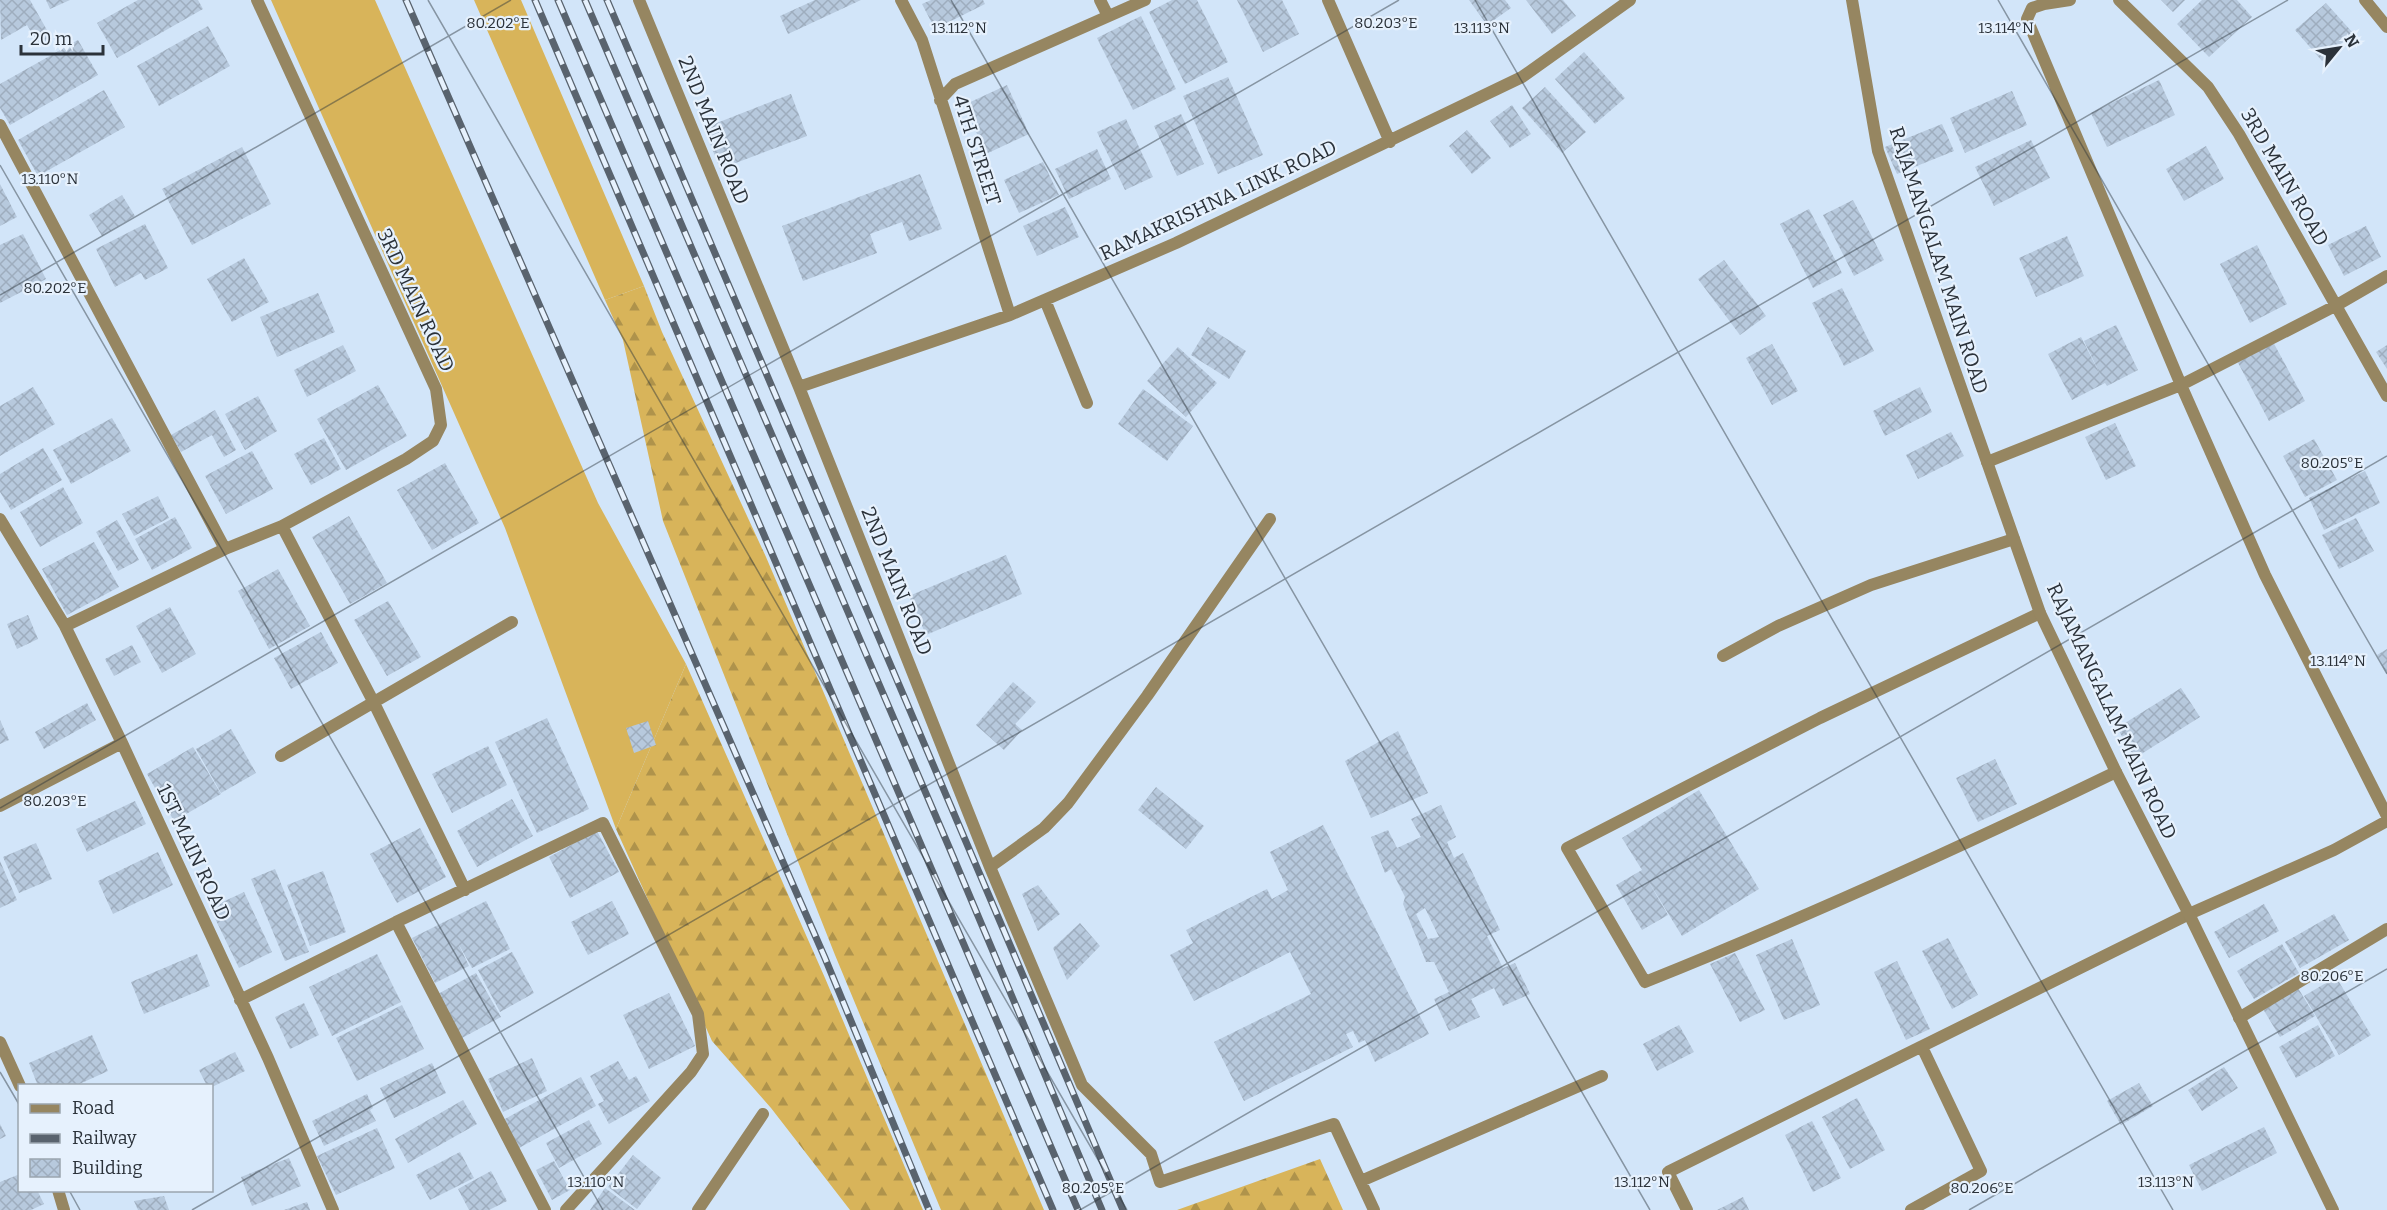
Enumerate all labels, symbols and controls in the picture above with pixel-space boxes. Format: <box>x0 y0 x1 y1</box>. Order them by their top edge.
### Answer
text: 80.202°E <box>467 14 529 32</box>
text: 80.203°E <box>1354 14 1418 32</box>
scale bar <box>21 18 104 56</box>
north arrow <box>2309 18 2369 78</box>
text: 13.112°N <box>931 19 987 37</box>
text: 13.113°N <box>1454 19 1510 37</box>
text: 13.114°N <box>1978 19 2034 37</box>
text: 20 m <box>30 28 72 50</box>
text: N <box>2340 31 2363 51</box>
street label: 2ND MAIN ROAD <box>673 52 755 208</box>
street label: 4TH STREET <box>948 92 1006 208</box>
street label: 3RD MAIN ROAD <box>2236 104 2334 250</box>
street label: RAJAMANGALAM MAIN ROAD <box>1884 123 1994 397</box>
street label: RAMAKRISHNA LINK ROAD <box>1096 134 1340 266</box>
text: 13.110°N <box>22 170 78 188</box>
street label: 3RD MAIN ROAD <box>372 225 460 375</box>
text: 80.202°E <box>24 279 86 297</box>
text: 80.205°E <box>2301 454 2363 472</box>
street label: 2ND MAIN ROAD <box>856 503 938 659</box>
street label: RAJAMANGALAM MAIN ROAD <box>2042 579 2182 843</box>
text: 13.114°N <box>2310 652 2366 670</box>
street label: 1ST MAIN ROAD <box>152 780 236 924</box>
text: 80.203°E <box>23 792 87 810</box>
text: 80.206°E <box>2300 967 2364 985</box>
legend <box>18 1084 213 1192</box>
text: Road <box>72 1097 115 1119</box>
text: Railway <box>72 1127 137 1149</box>
text: Building <box>72 1157 143 1179</box>
text: 13.110°N <box>568 1173 624 1191</box>
text: 13.112°N <box>1614 1173 1670 1191</box>
text: 13.113°N <box>2138 1173 2194 1191</box>
text: 80.205°E <box>1062 1179 1124 1197</box>
text: 80.206°E <box>1950 1179 2014 1197</box>

